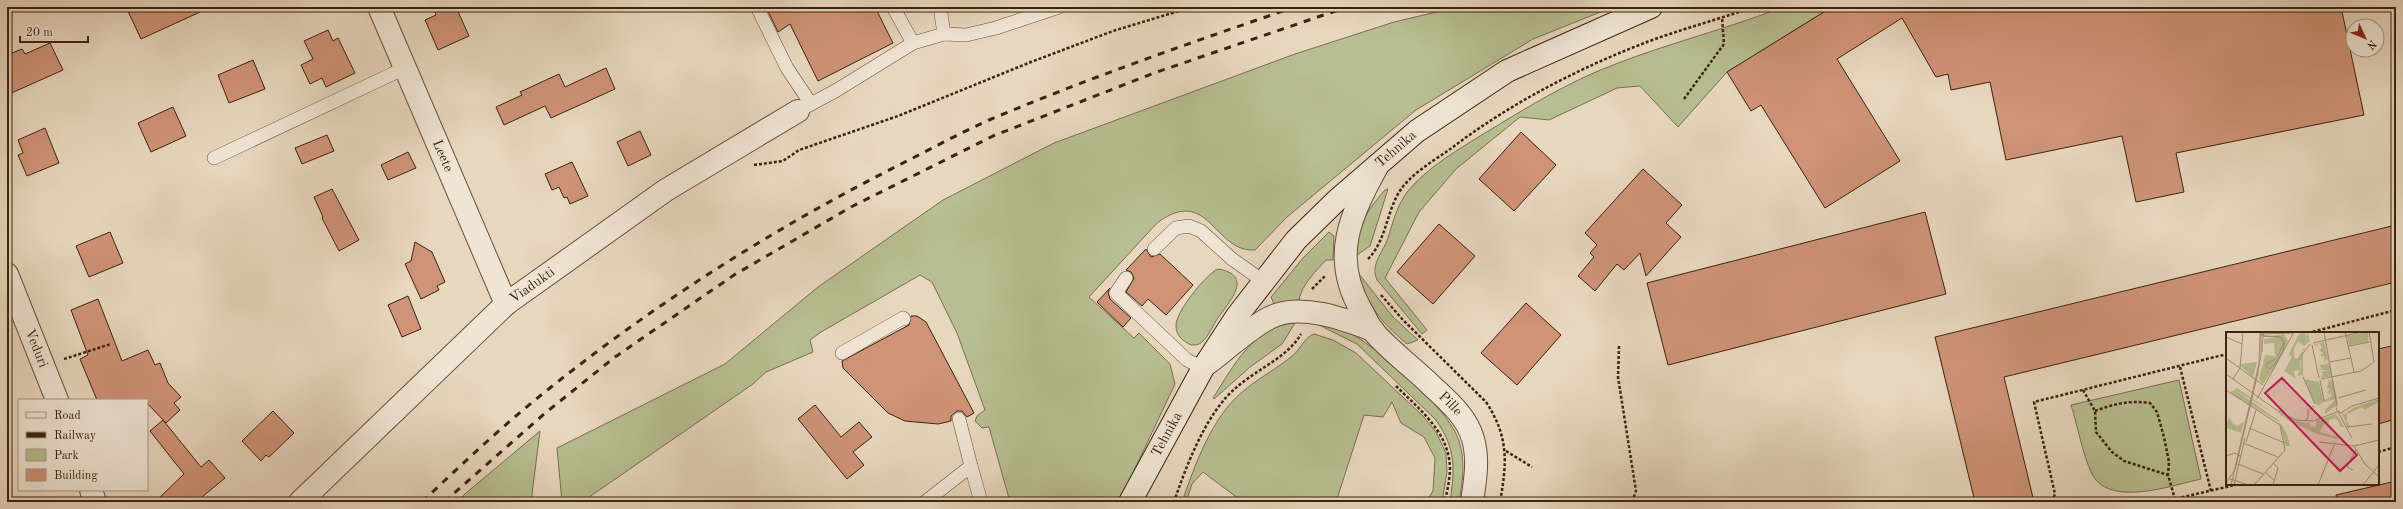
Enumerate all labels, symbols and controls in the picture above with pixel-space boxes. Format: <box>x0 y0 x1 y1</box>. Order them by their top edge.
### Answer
scale bar <box>20 18 88 44</box>
north arrow <box>2345 18 2385 58</box>
text: 20 m <box>26 27 53 39</box>
text: N <box>2364 37 2378 51</box>
street label: Tehnika <box>1373 128 1419 170</box>
street label: Leete <box>430 138 456 174</box>
street label: Viadukti <box>507 264 558 306</box>
street label: Veduri <box>23 327 51 370</box>
inset map <box>2226 332 2379 485</box>
street label: Pille <box>1436 389 1465 418</box>
legend <box>18 399 148 491</box>
text: Road <box>54 410 81 422</box>
street label: Tehnika <box>1149 410 1185 459</box>
text: Railway <box>54 430 97 442</box>
text: Park <box>54 450 79 462</box>
text: Building <box>54 470 98 482</box>

